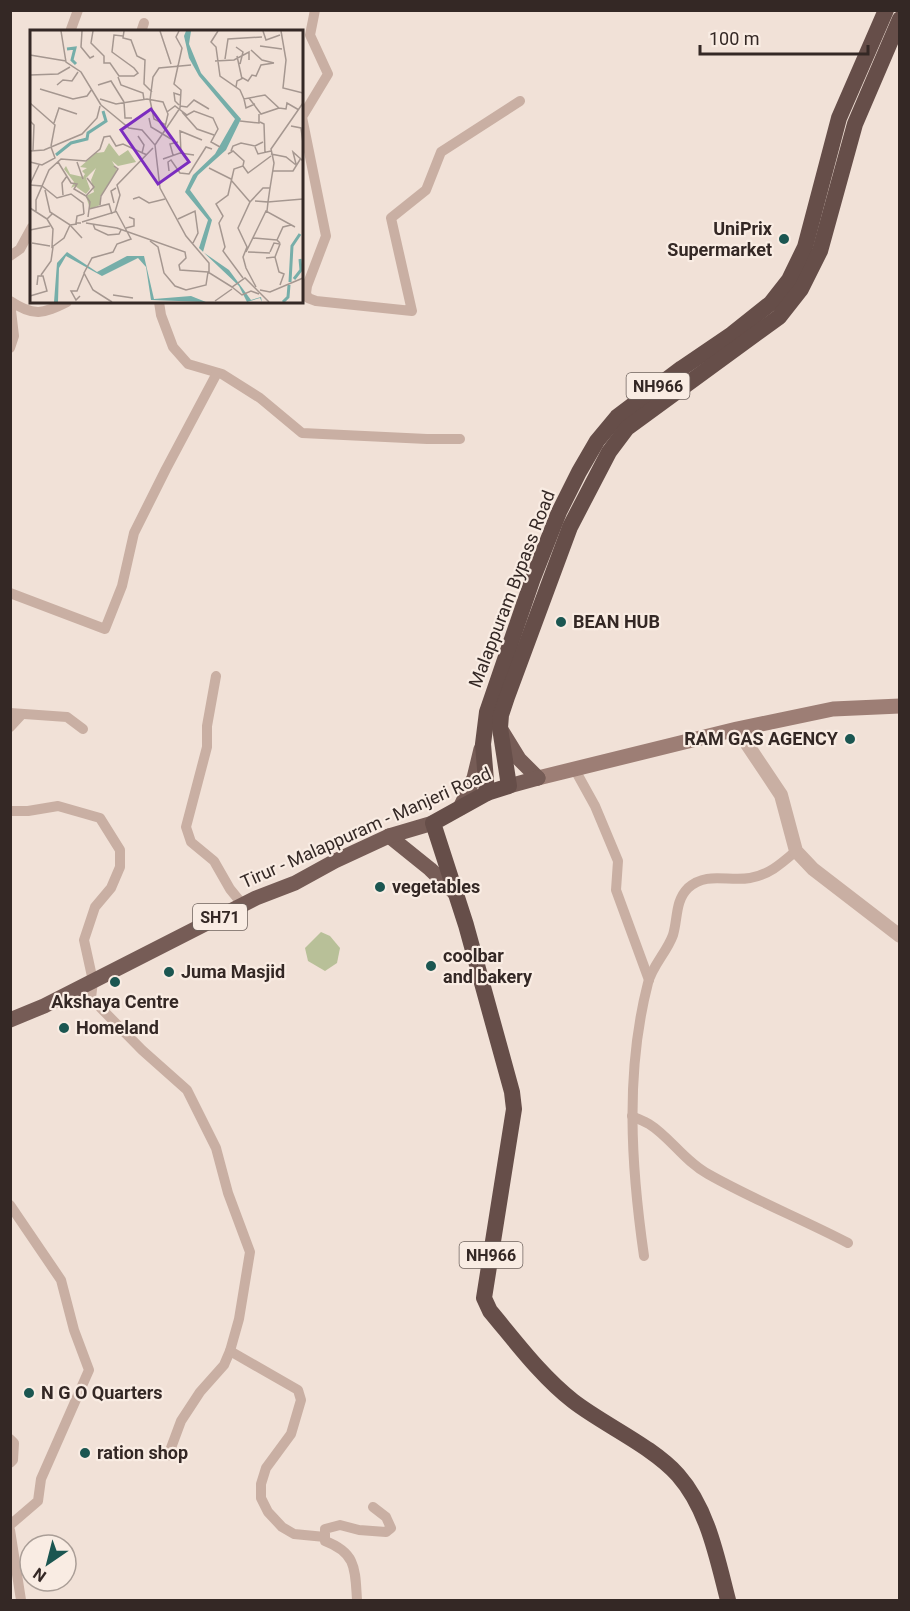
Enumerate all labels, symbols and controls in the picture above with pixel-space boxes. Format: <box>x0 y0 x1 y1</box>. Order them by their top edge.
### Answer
scale bar <box>700 18 868 56</box>
text: 100 m <box>709 28 760 49</box>
inset map <box>30 30 303 303</box>
place label: UniPrix Supermarket <box>667 218 773 260</box>
marker: UniPrix Supermarket <box>777 232 791 246</box>
road number: NH966 <box>626 373 690 399</box>
street label: Malappuram Bypass Road <box>464 487 559 690</box>
place label: BEAN HUB <box>573 611 660 632</box>
marker: BEAN HUB <box>554 615 568 629</box>
place label: RAM GAS AGENCY <box>684 728 839 749</box>
marker: RAM GAS AGENCY <box>843 732 857 746</box>
street label: Tirur - Malappuram - Manjeri Road <box>237 763 494 892</box>
place label: vegetables <box>392 876 480 897</box>
marker: vegetables <box>373 880 387 894</box>
road number: SH71 <box>193 904 247 930</box>
place label: coolbar and bakery <box>443 945 533 987</box>
marker: coolbar and bakery <box>424 959 438 973</box>
place label: Juma Masjid <box>181 961 285 982</box>
marker: Juma Masjid <box>162 965 176 979</box>
marker: Akshaya Centre <box>108 975 122 989</box>
place label: Akshaya Centre <box>51 991 179 1012</box>
place label: Homeland <box>76 1017 159 1038</box>
marker: Homeland <box>57 1021 71 1035</box>
road number: NH966 <box>460 1242 522 1268</box>
place label: N G O Quarters <box>41 1382 163 1403</box>
marker: N G O Quarters <box>22 1386 36 1400</box>
place label: ration shop <box>97 1442 188 1463</box>
marker: ration shop <box>78 1446 92 1460</box>
north arrow <box>18 1533 78 1593</box>
text: N <box>30 1564 50 1586</box>

